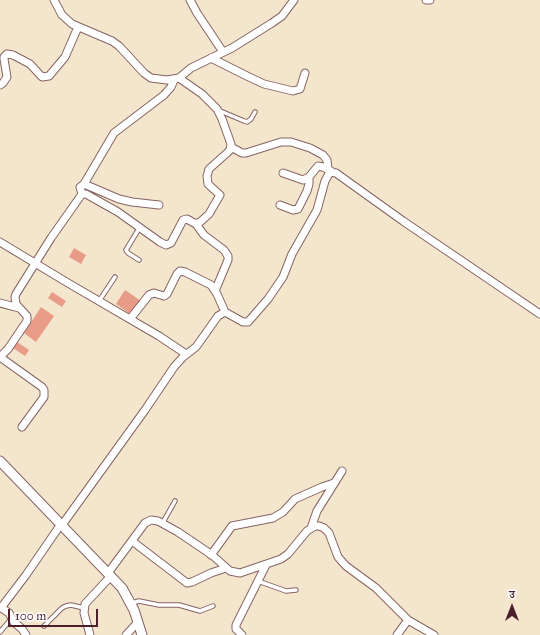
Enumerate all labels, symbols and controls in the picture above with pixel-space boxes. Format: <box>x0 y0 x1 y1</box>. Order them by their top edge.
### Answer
north arrow <box>492 587 532 627</box>
text: उ <box>509 588 515 601</box>
scale bar <box>10 601 100 627</box>
text: 100 m <box>15 609 46 623</box>

